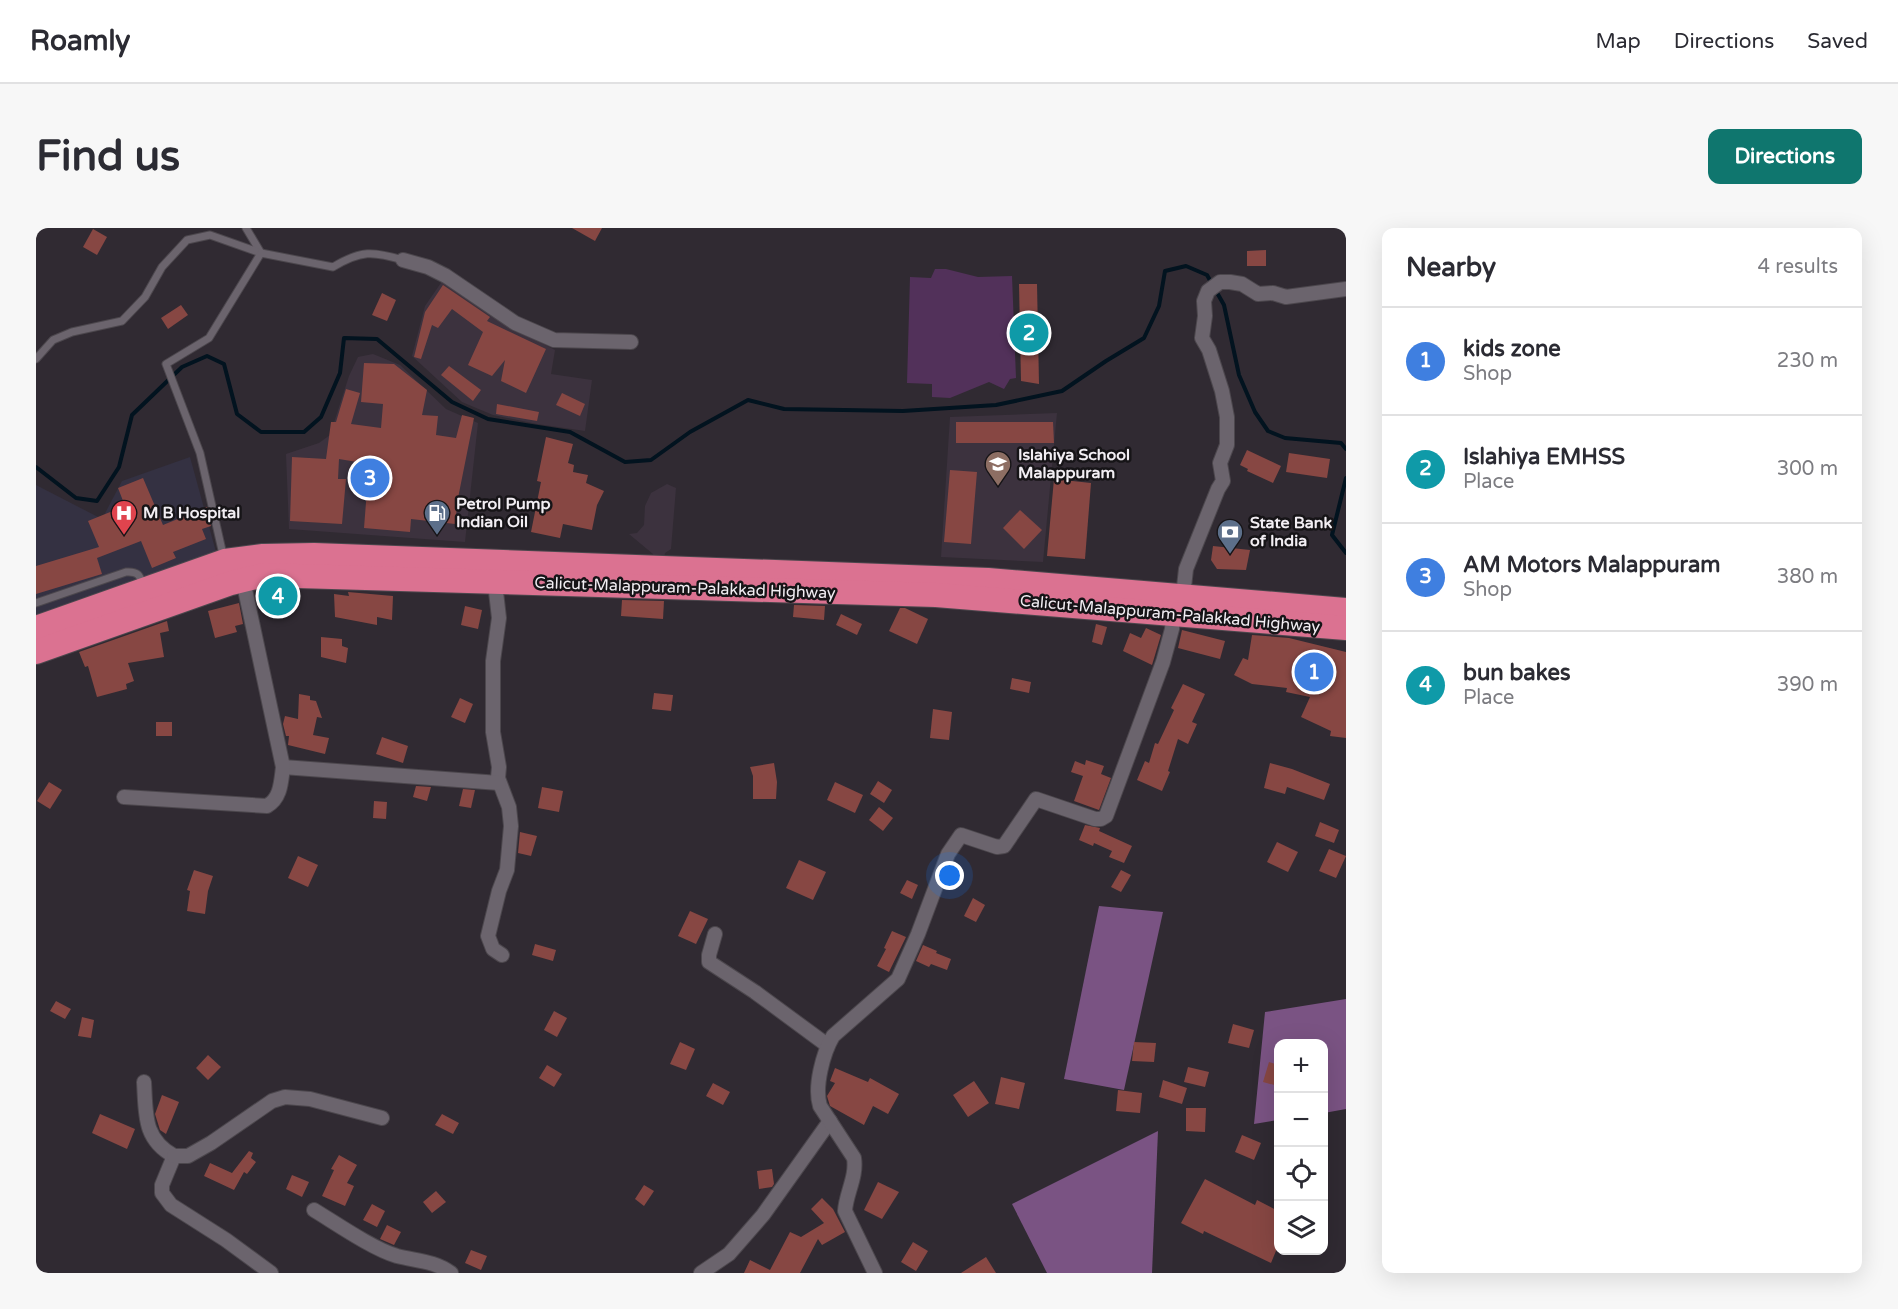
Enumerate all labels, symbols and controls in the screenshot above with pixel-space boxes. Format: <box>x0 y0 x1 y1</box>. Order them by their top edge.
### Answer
text: Roamly <box>30 24 130 58</box>
text: Map <box>1595 29 1641 54</box>
text: Directions <box>1674 29 1774 54</box>
text: Saved <box>1807 29 1868 54</box>
button: Directions <box>1708 129 1862 184</box>
text: Find us <box>36 131 180 182</box>
text: Nearby <box>1406 252 1496 283</box>
text: 4 results <box>1758 255 1838 279</box>
pin: 2 <box>1010 310 1048 356</box>
text: kids zone <box>1463 336 1561 362</box>
text: 1 <box>1419 349 1432 373</box>
text: 230 m <box>1777 349 1838 373</box>
text: Shop <box>1463 362 1512 386</box>
text: Islahiya EMHSS <box>1463 444 1625 470</box>
place label: Islahiya School Malappuram <box>1018 445 1130 483</box>
school or university icon: Islahiya School Malappuram <box>983 449 1013 487</box>
pin: 3 <box>350 456 390 500</box>
text: 2 <box>1419 457 1432 481</box>
text: 300 m <box>1777 457 1838 481</box>
text: Place <box>1463 470 1514 494</box>
place label: Petrol Pump Indian Oil <box>456 494 551 532</box>
hospital icon: M B Hospital <box>109 498 139 536</box>
fuel station icon: Petrol Pump Indian Oil <box>422 498 452 536</box>
place label: M B Hospital <box>143 503 240 523</box>
place label: State Bank of India <box>1250 513 1332 551</box>
bank icon: State Bank of India <box>1215 517 1245 555</box>
text: AM Motors Malappuram <box>1463 552 1721 578</box>
text: 3 <box>1419 565 1432 589</box>
text: 380 m <box>1777 565 1838 589</box>
street label: Calicut-Malappuram-Palakkad Highway <box>534 573 836 603</box>
pin: 4 <box>258 574 298 619</box>
text: Shop <box>1463 578 1512 602</box>
street label: Calicut-Malappuram-Palakkad Highway <box>1019 591 1321 637</box>
pin: 1 <box>1294 650 1334 694</box>
text: bun bakes <box>1463 660 1570 686</box>
text: 4 <box>1419 673 1432 697</box>
text: 390 m <box>1777 673 1838 697</box>
text: Place <box>1463 686 1514 710</box>
your location <box>935 861 964 890</box>
map controls <box>1274 1039 1328 1255</box>
button: + <box>1274 1039 1328 1093</box>
button: − <box>1274 1093 1328 1147</box>
button: locate <box>1274 1147 1328 1201</box>
button: layers <box>1274 1201 1328 1255</box>

